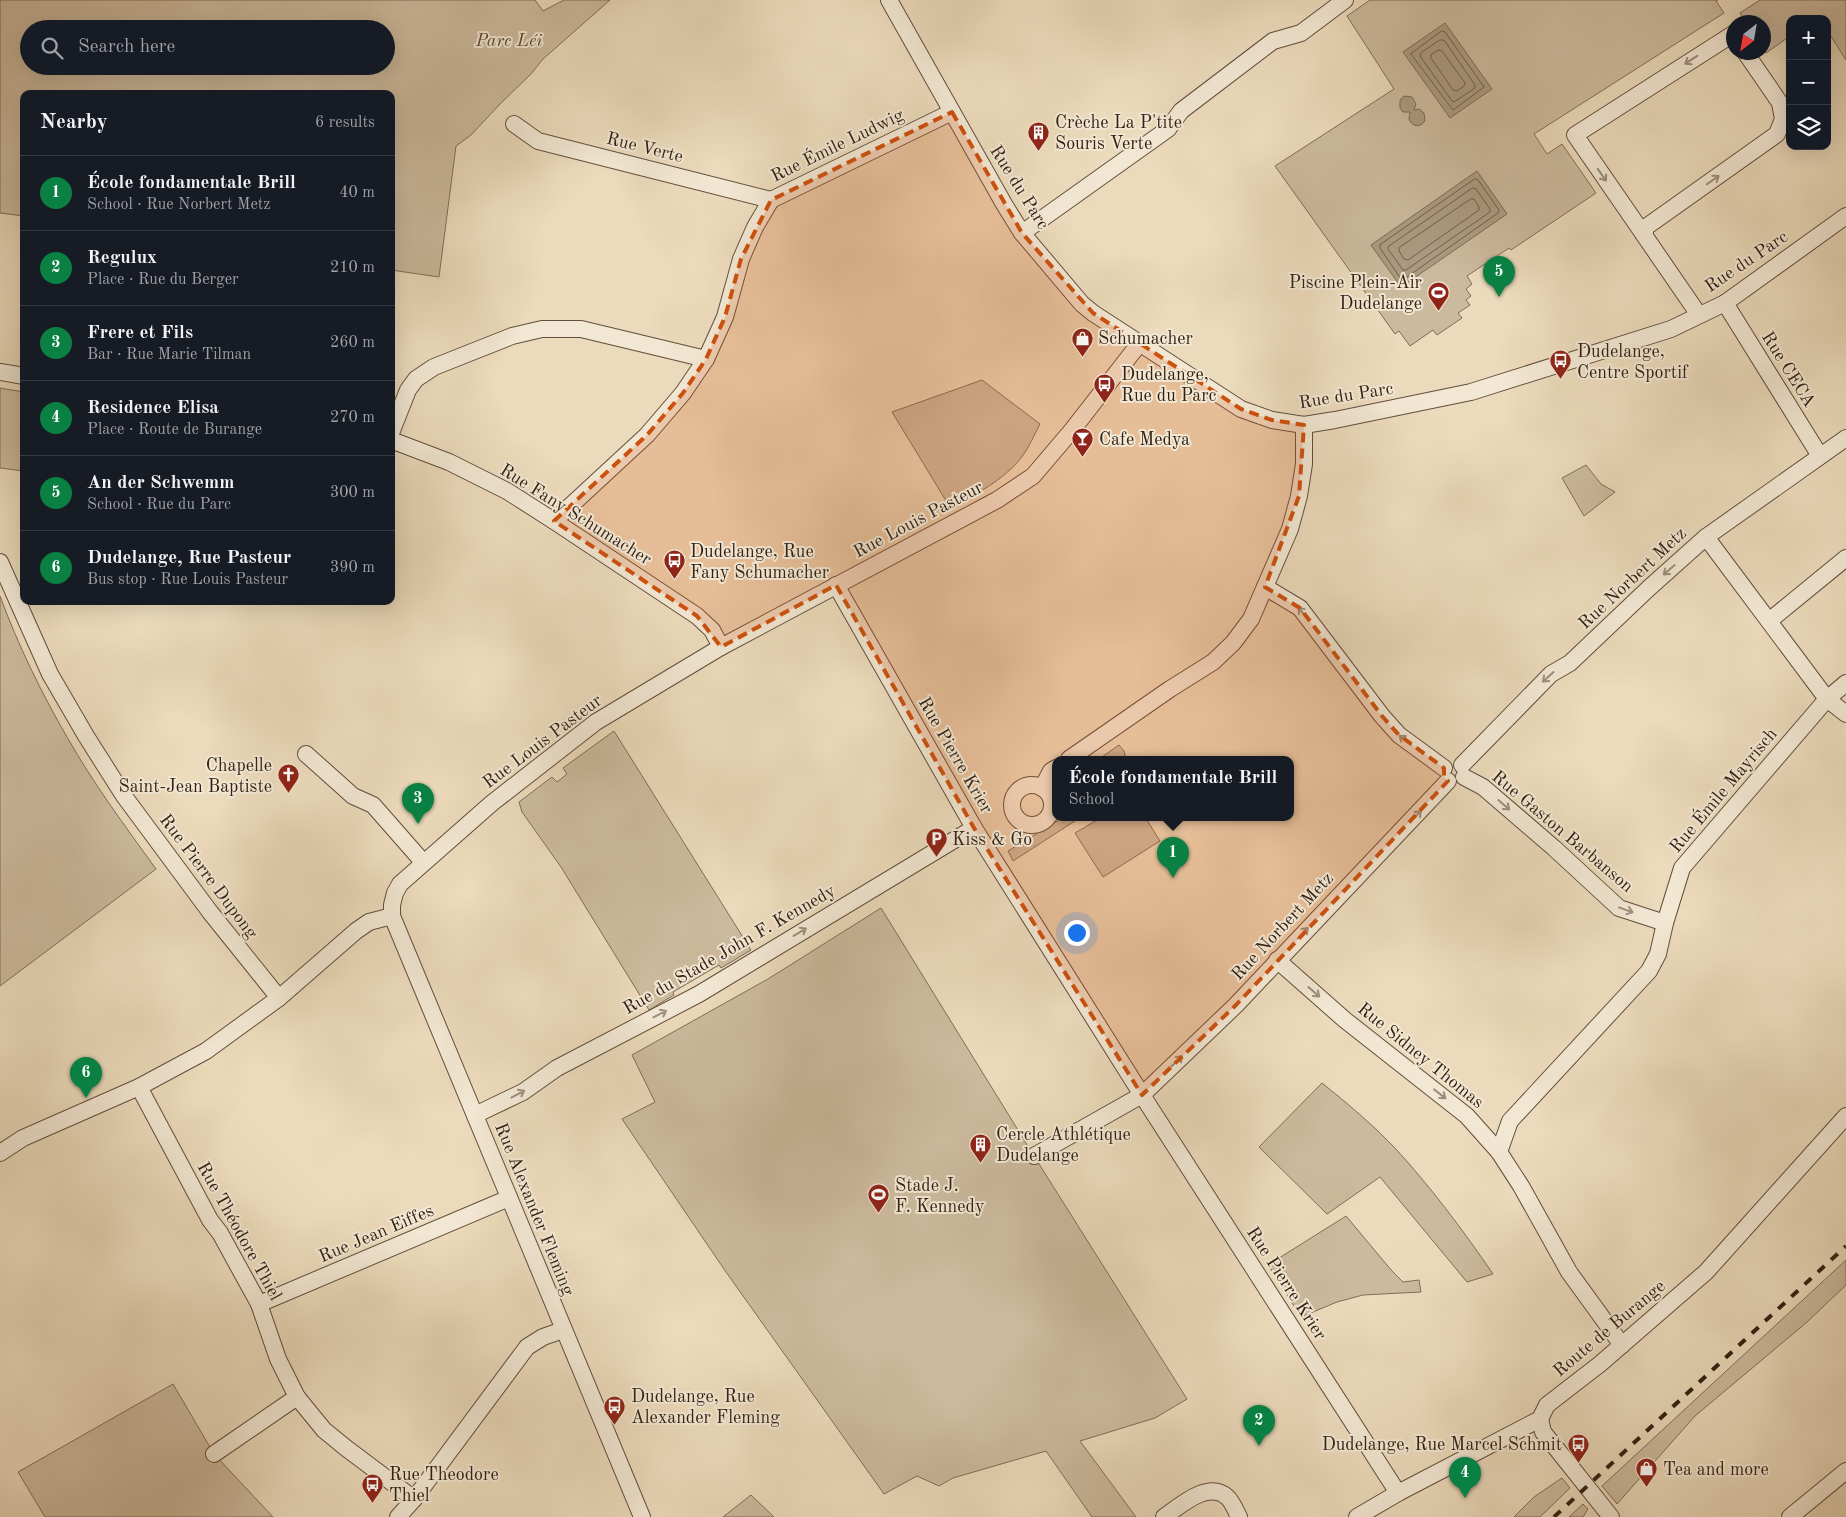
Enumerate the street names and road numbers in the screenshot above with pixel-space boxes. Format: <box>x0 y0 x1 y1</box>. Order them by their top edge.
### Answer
street label: Rue Émile Ludwig <box>766 102 907 186</box>
street label: Rue Verte <box>605 130 685 166</box>
street label: Rue du Parc <box>986 142 1052 233</box>
street label: Rue du Parc <box>1702 228 1791 296</box>
street label: Rue CECA <box>1758 329 1818 411</box>
street label: Rue du Parc <box>1298 380 1395 412</box>
street label: Rue Fany Schumacher <box>497 461 655 569</box>
street label: Rue Louis Pasteur <box>851 478 987 562</box>
street label: Rue Norbert Metz <box>1575 524 1690 633</box>
street label: Rue Louis Pasteur <box>480 691 606 792</box>
street label: Rue Pierre Krier <box>915 694 996 817</box>
street label: Rue Émile Mayrisch <box>1664 722 1781 856</box>
street label: Rue Gaston Barbanson <box>1488 768 1637 896</box>
street label: Rue Pierre Dupong <box>156 811 261 942</box>
street label: Rue Norbert Metz <box>1228 869 1337 984</box>
street label: Rue du Stade John F. Kennedy <box>620 881 839 1018</box>
street label: Rue Sidney Thomas <box>1354 1000 1487 1112</box>
street label: Rue Alexander Fleming <box>491 1120 577 1299</box>
street label: Rue Théodore Thiel <box>194 1159 285 1304</box>
street label: Rue Jean Eiffes <box>316 1202 437 1266</box>
street label: Rue Pierre Krier <box>1243 1224 1330 1344</box>
street label: Route de Burange <box>1550 1277 1669 1381</box>

